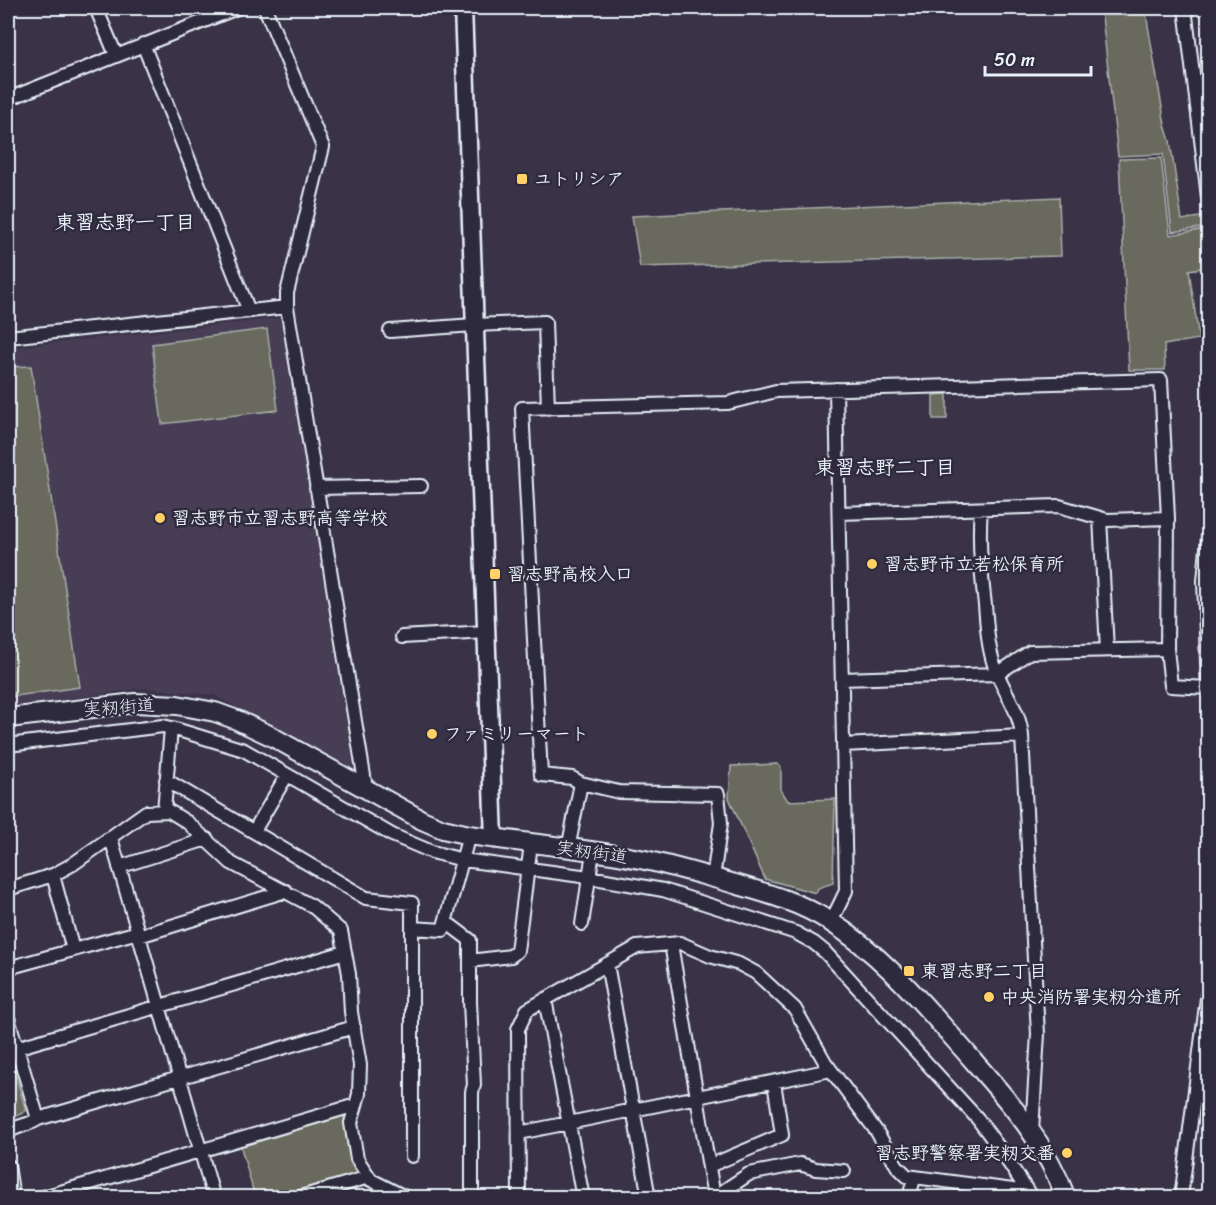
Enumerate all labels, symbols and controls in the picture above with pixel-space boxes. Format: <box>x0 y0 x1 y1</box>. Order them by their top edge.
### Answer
scale bar <box>985 39 1092 77</box>
text: 50 m <box>994 44 1035 76</box>
place label: ユトリシア <box>534 163 624 195</box>
marker: ユトリシア <box>515 172 529 186</box>
district label: 東習志野一丁目 <box>55 205 195 240</box>
district label: 東習志野二丁目 <box>815 450 955 485</box>
place label: 習志野市立習志野高等学校 <box>172 502 388 534</box>
marker: 習志野市立習志野高等学校 <box>153 511 167 525</box>
place label: 習志野市立若松保育所 <box>884 548 1064 580</box>
marker: 習志野市立若松保育所 <box>865 557 879 571</box>
place label: 習志野高校入口 <box>507 558 633 590</box>
marker: 習志野高校入口 <box>488 567 502 581</box>
street label: 実籾街道 <box>82 689 156 725</box>
place label: ファミリーマート <box>444 718 589 750</box>
marker: ファミリーマート <box>425 727 439 741</box>
street label: 実籾街道 <box>554 831 630 873</box>
place label: 東習志野二丁目 <box>921 955 1047 987</box>
marker: 東習志野二丁目 <box>902 964 916 978</box>
place label: 中央消防署実籾分遣所 <box>1001 981 1181 1013</box>
marker: 中央消防署実籾分遣所 <box>982 990 996 1004</box>
place label: 習志野警察署実籾交番 <box>875 1137 1055 1169</box>
marker: 習志野警察署実籾交番 <box>1060 1146 1074 1160</box>

